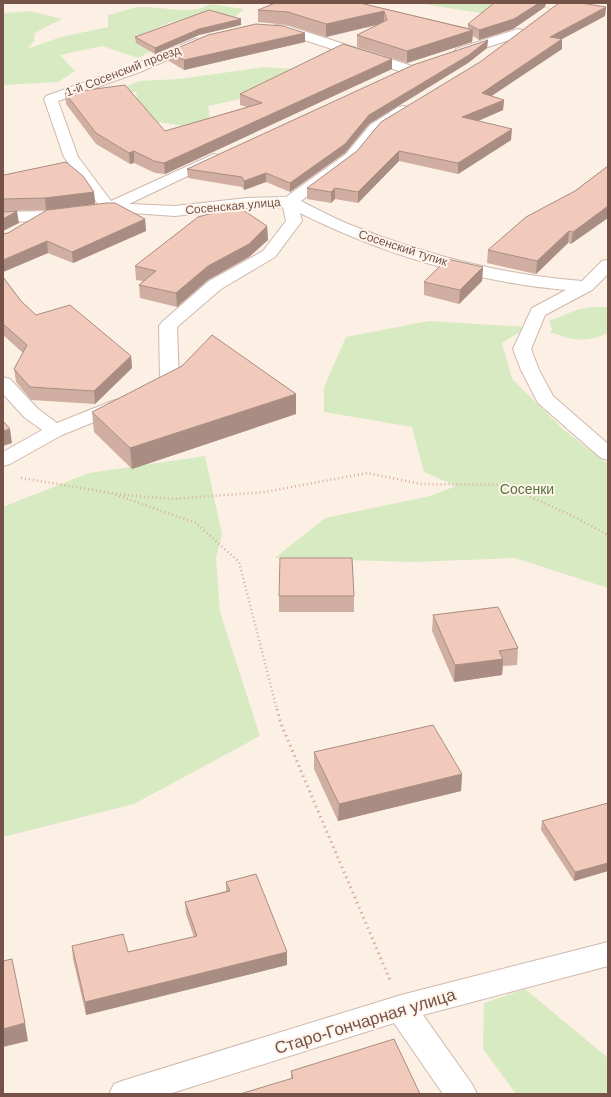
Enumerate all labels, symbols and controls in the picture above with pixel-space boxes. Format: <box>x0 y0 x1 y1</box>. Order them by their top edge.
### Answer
street label: 1-й Сосенский проезд <box>64 43 182 99</box>
street label: Сосенская улица <box>185 195 282 217</box>
street label: Сосенский тупик <box>357 227 450 269</box>
park label: Сосенки <box>500 481 554 497</box>
street label: Старо-Гончарная улица <box>272 985 458 1058</box>

